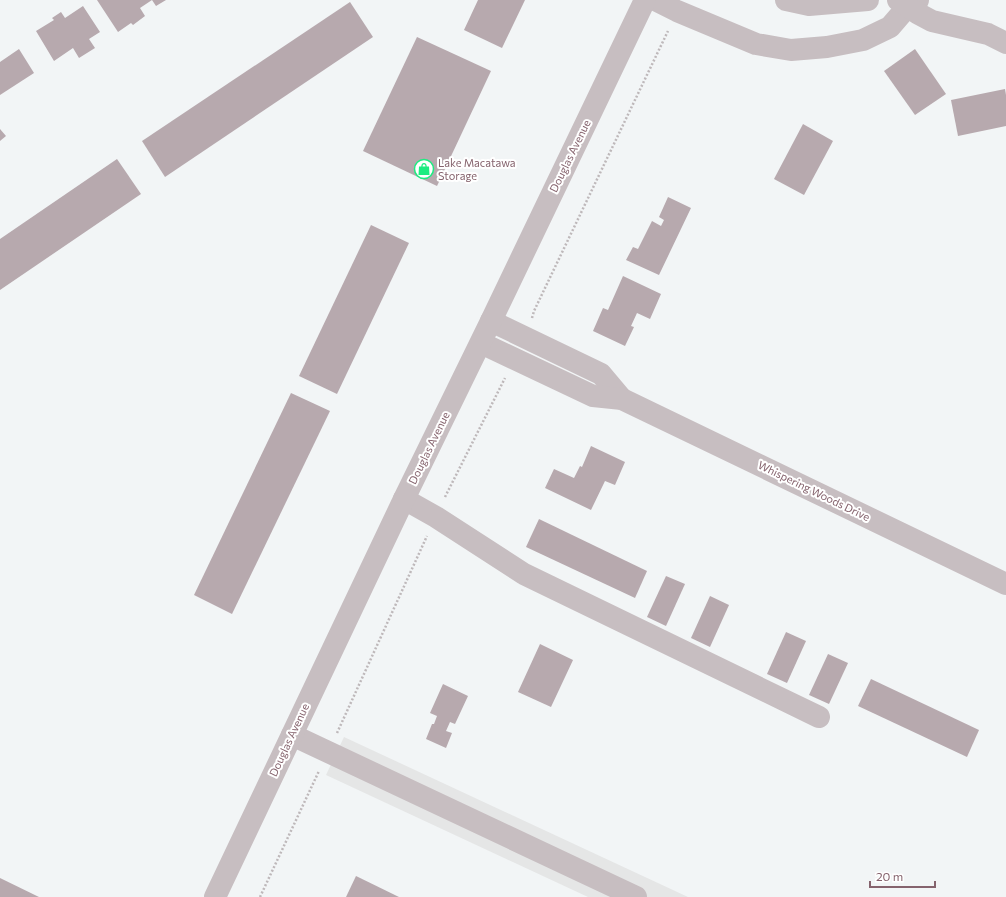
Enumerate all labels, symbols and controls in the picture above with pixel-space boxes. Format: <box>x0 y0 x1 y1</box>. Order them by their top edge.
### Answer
street label: Douglas Avenue <box>546 117 593 194</box>
place label: Lake Macatawa Storage <box>438 156 516 182</box>
shop icon: Lake Macatawa Storage <box>413 158 435 180</box>
street label: Douglas Avenue <box>405 409 452 486</box>
street label: Whispering Woods Drive <box>756 458 872 523</box>
street label: Douglas Avenue <box>266 701 311 778</box>
scale bar <box>870 863 935 889</box>
text: 20 m <box>876 869 903 883</box>

